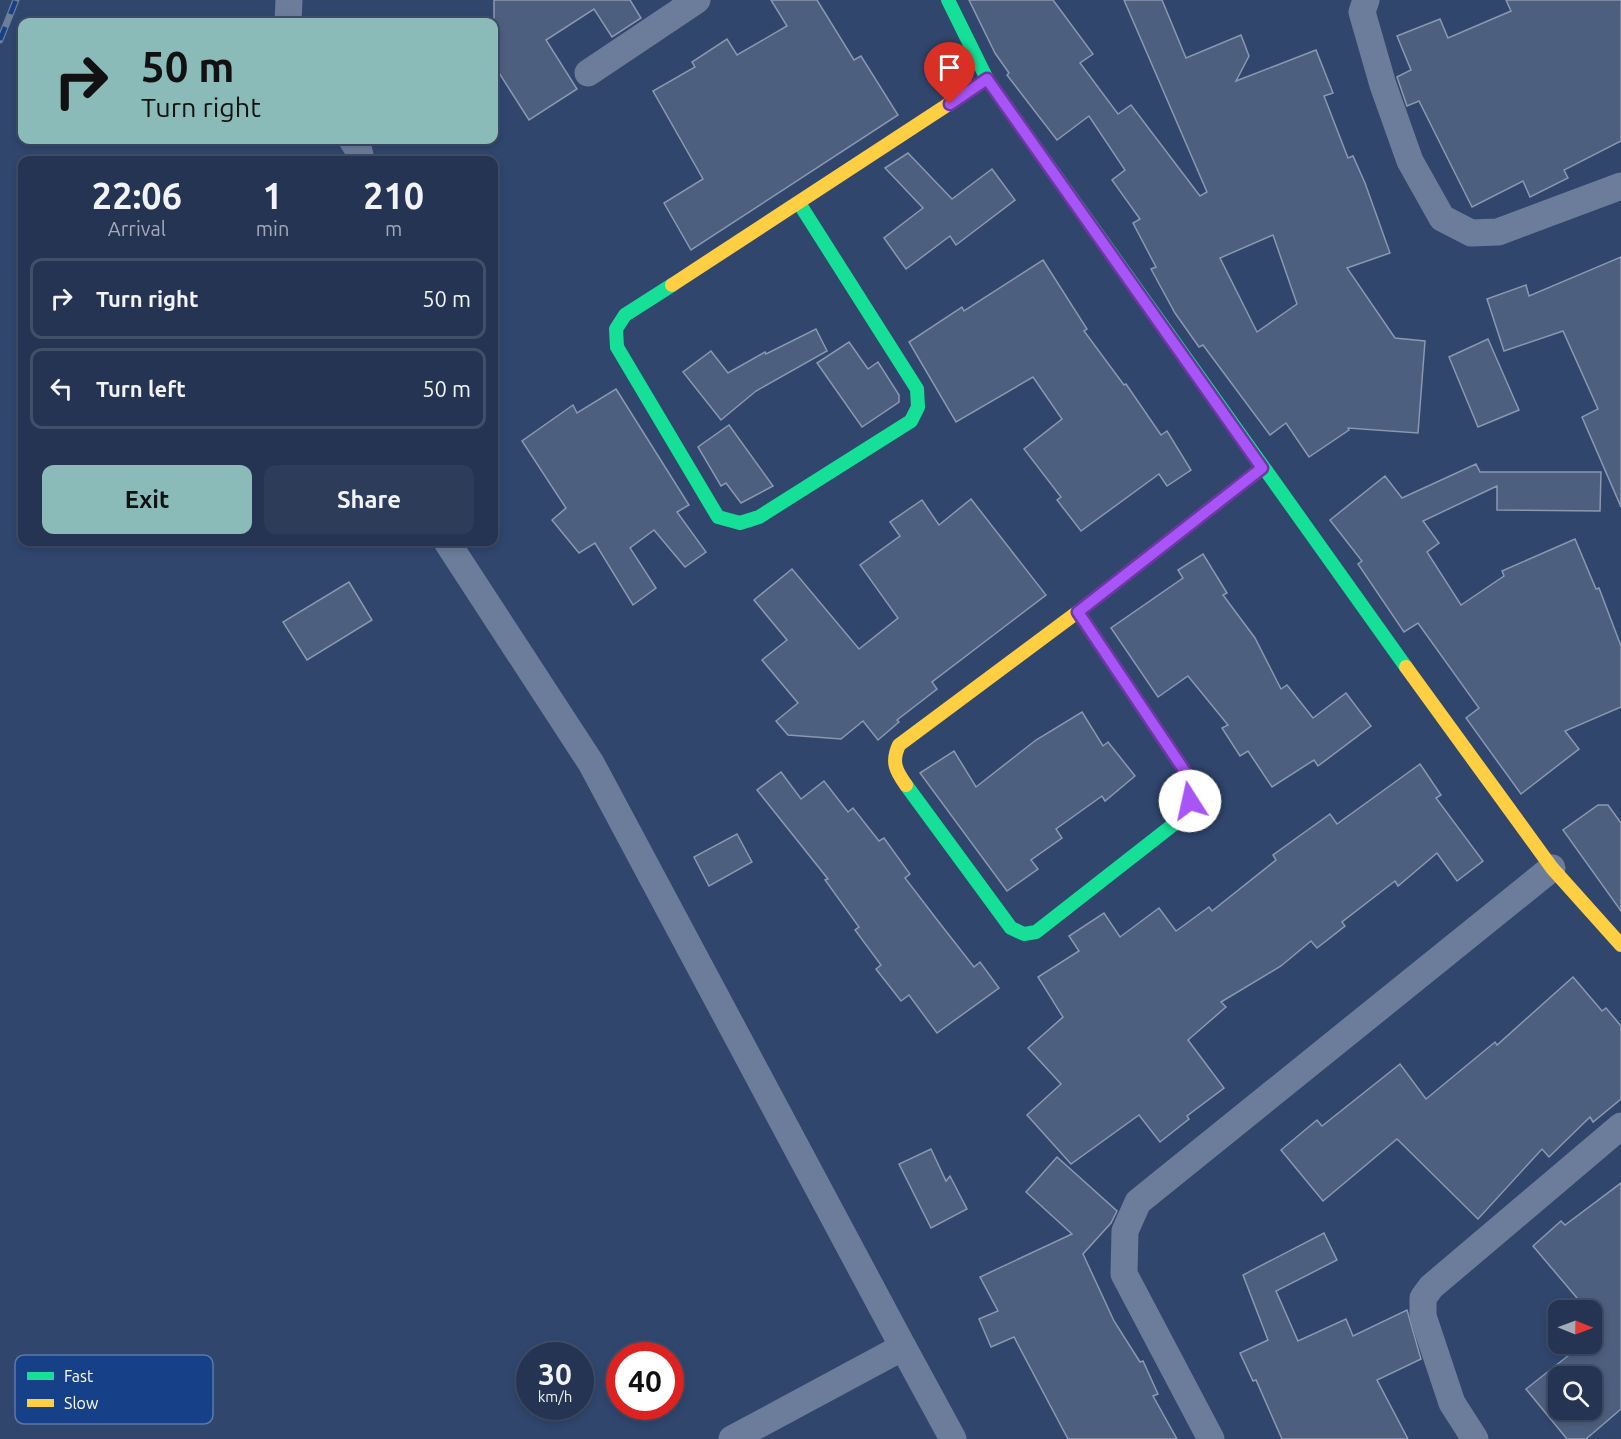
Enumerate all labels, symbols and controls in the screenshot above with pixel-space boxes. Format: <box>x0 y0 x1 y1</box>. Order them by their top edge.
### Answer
icon: right <box>42 42 120 120</box>
pin <box>924 42 975 104</box>
text: 50 m <box>141 43 235 90</box>
icon: arrive <box>933 51 966 84</box>
text: Turn right <box>141 92 261 122</box>
text: 22:06 <box>92 175 182 216</box>
text: 1 <box>262 175 283 216</box>
text: 210 <box>363 175 424 216</box>
text: Arrival <box>108 217 166 240</box>
text: min <box>256 217 289 240</box>
text: m <box>385 217 402 240</box>
icon: right <box>45 282 78 315</box>
text: Turn right <box>96 286 198 311</box>
text: 50 m <box>422 286 471 311</box>
icon: left <box>45 372 78 405</box>
text: Turn left <box>96 376 186 401</box>
text: 50 m <box>422 376 471 401</box>
button: Exit <box>42 465 252 534</box>
button: Share <box>264 465 474 534</box>
position arrow <box>1158 769 1222 833</box>
north arrow <box>1548 1300 1602 1354</box>
map controls <box>1548 1300 1602 1420</box>
speed limit sign: 40 <box>606 1342 684 1420</box>
legend <box>15 1355 213 1424</box>
text: 30 <box>538 1357 572 1391</box>
button: search <box>1548 1366 1602 1420</box>
text: Fast <box>64 1367 94 1385</box>
text: km/h <box>538 1388 572 1405</box>
text: Slow <box>64 1394 99 1412</box>

